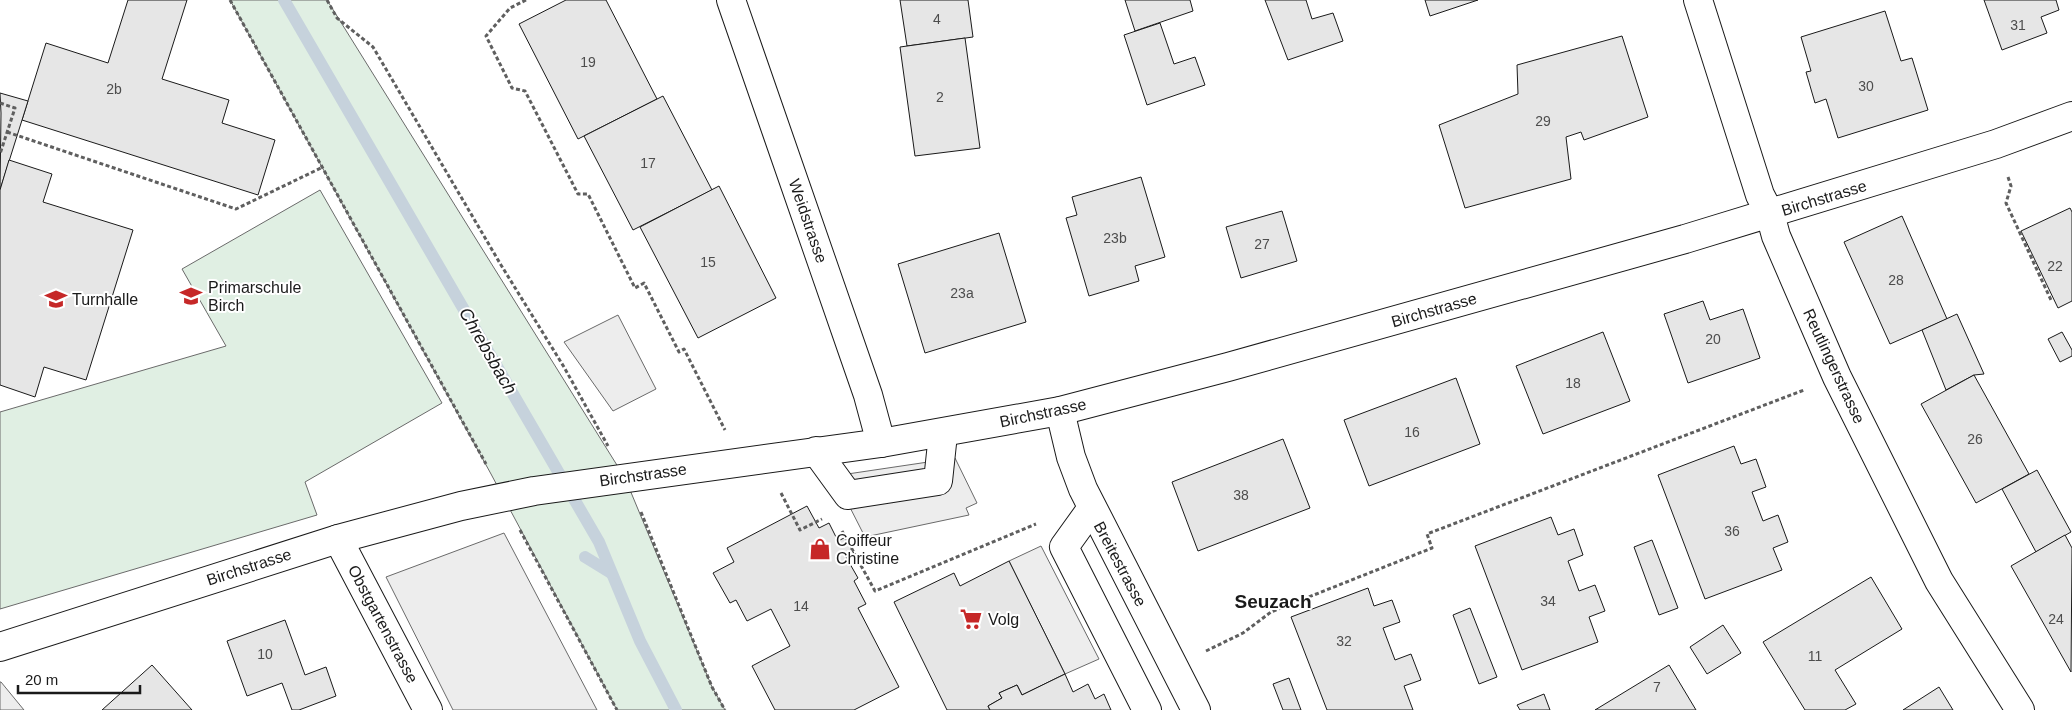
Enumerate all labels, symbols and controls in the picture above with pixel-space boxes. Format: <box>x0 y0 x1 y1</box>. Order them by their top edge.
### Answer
house number: 4 <box>933 11 941 27</box>
house number: 31 <box>2010 17 2026 33</box>
house number: 19 <box>580 54 596 70</box>
house number: 30 <box>1858 78 1874 94</box>
house number: 2b <box>106 81 122 97</box>
house number: 2 <box>936 89 944 105</box>
house number: 29 <box>1535 113 1551 129</box>
house number: 17 <box>640 155 656 171</box>
street label: Weidstrasse <box>786 177 830 265</box>
street label: Birchstrasse <box>1779 177 1869 219</box>
house number: 23b <box>1103 230 1127 246</box>
house number: 27 <box>1254 236 1270 252</box>
house number: 15 <box>700 254 716 270</box>
house number: 22 <box>2047 258 2063 274</box>
house number: 28 <box>1888 272 1904 288</box>
place label: Primarschule Birch <box>208 279 301 314</box>
school or university icon: Primarschule Birch <box>178 283 204 309</box>
house number: 23a <box>950 285 974 301</box>
school or university icon: Turnhalle <box>43 286 69 312</box>
street label: Birchstrasse <box>1389 290 1479 330</box>
place label: Turnhalle <box>72 291 138 308</box>
water label: Chrebsbach <box>455 304 521 398</box>
street label: Reutlingerstrasse <box>1800 306 1868 426</box>
house number: 20 <box>1705 331 1721 347</box>
house number: 18 <box>1565 375 1581 391</box>
street label: Birchstrasse <box>998 396 1088 430</box>
house number: 16 <box>1404 424 1420 440</box>
house number: 26 <box>1967 431 1983 447</box>
street label: Birchstrasse <box>598 460 688 490</box>
house number: 38 <box>1233 487 1249 503</box>
street label: Breitestrasse <box>1091 519 1149 609</box>
house number: 36 <box>1724 523 1740 539</box>
place label: Coiffeur Christine <box>836 532 899 567</box>
shop icon: Coiffeur Christine <box>807 536 833 562</box>
street label: Birchstrasse <box>205 545 294 589</box>
street label: Obstgartenstrasse <box>345 562 421 686</box>
district label: Seuzach <box>1234 591 1312 612</box>
house number: 34 <box>1540 593 1556 609</box>
house number: 14 <box>793 598 809 614</box>
supermarket icon: Volg <box>958 606 984 632</box>
place label: Volg <box>988 611 1019 628</box>
house number: 24 <box>2048 611 2064 627</box>
house number: 32 <box>1336 633 1352 649</box>
house number: 10 <box>257 646 273 662</box>
house number: 11 <box>1808 648 1822 664</box>
scale bar <box>18 662 140 694</box>
text: 20 m <box>25 671 58 688</box>
house number: 7 <box>1653 679 1661 695</box>

